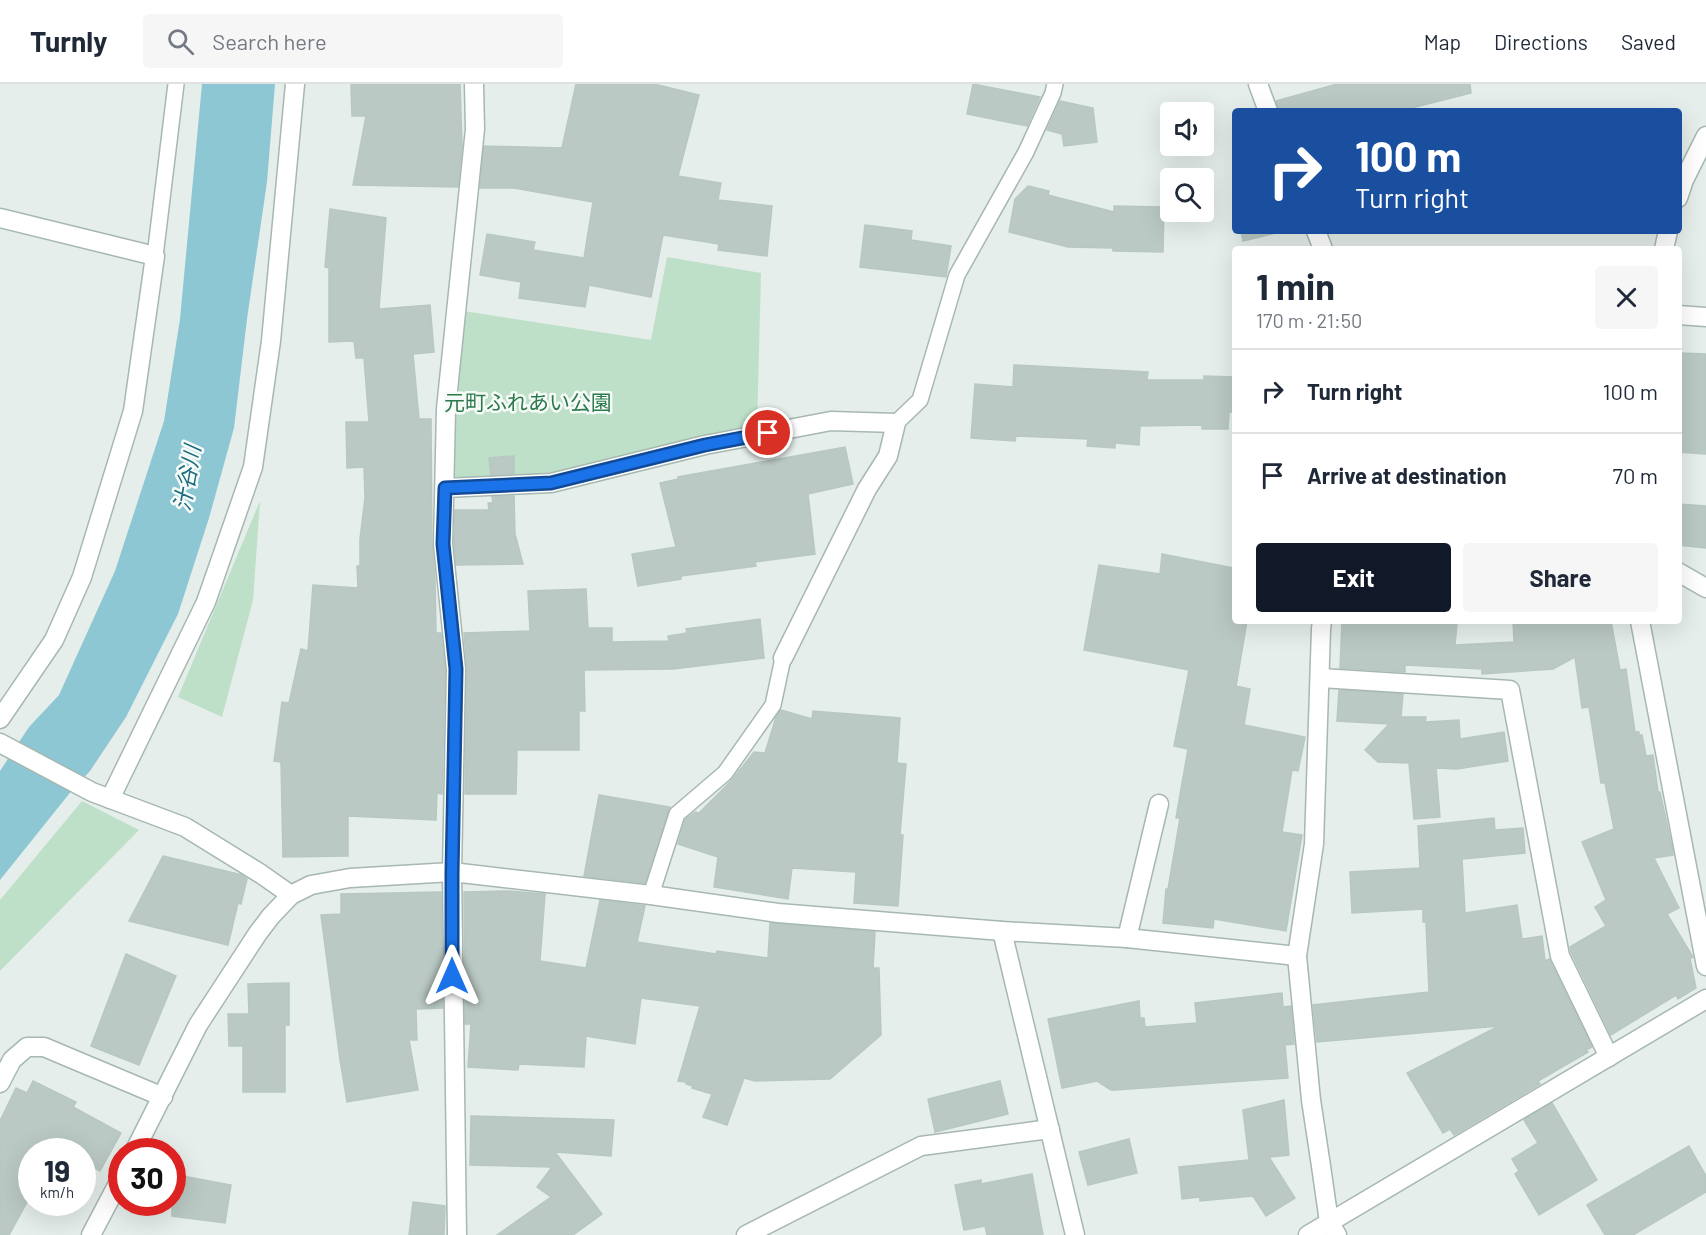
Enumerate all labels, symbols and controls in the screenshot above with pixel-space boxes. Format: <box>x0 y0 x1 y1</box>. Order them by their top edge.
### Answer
search box <box>143 14 563 68</box>
text: Turnly <box>30 24 107 58</box>
icon: search <box>164 25 197 58</box>
text: Search here <box>212 28 327 54</box>
text: Map <box>1424 29 1461 54</box>
text: Directions <box>1494 29 1588 54</box>
text: Saved <box>1621 29 1676 54</box>
map controls <box>1160 102 1214 222</box>
button: sound <box>1160 102 1214 156</box>
text: 100 m <box>1355 130 1461 180</box>
icon: right <box>1256 132 1334 210</box>
button: search <box>1160 168 1214 222</box>
text: Turn right <box>1355 181 1469 213</box>
text: 1 min <box>1256 264 1335 307</box>
button: close <box>1595 266 1658 329</box>
text: 170 m · 21:50 <box>1256 308 1362 332</box>
icon: right <box>1256 375 1289 408</box>
text: Turn right <box>1307 378 1402 404</box>
text: 100 m <box>1603 378 1658 404</box>
park label: 元町ふれあい公園 <box>444 389 612 414</box>
pin <box>742 407 793 458</box>
icon: arrive <box>751 416 784 449</box>
water label: 汁谷川 <box>167 441 205 513</box>
icon: arrive <box>1256 459 1289 492</box>
text: Arrive at destination <box>1307 462 1506 488</box>
text: 70 m <box>1613 462 1658 488</box>
button: Exit <box>1256 543 1451 612</box>
button: Share <box>1463 543 1658 612</box>
position arrow <box>420 944 484 1008</box>
speed limit sign: 30 <box>108 1138 186 1216</box>
text: 19 <box>44 1152 70 1188</box>
text: km/h <box>40 1183 74 1201</box>

